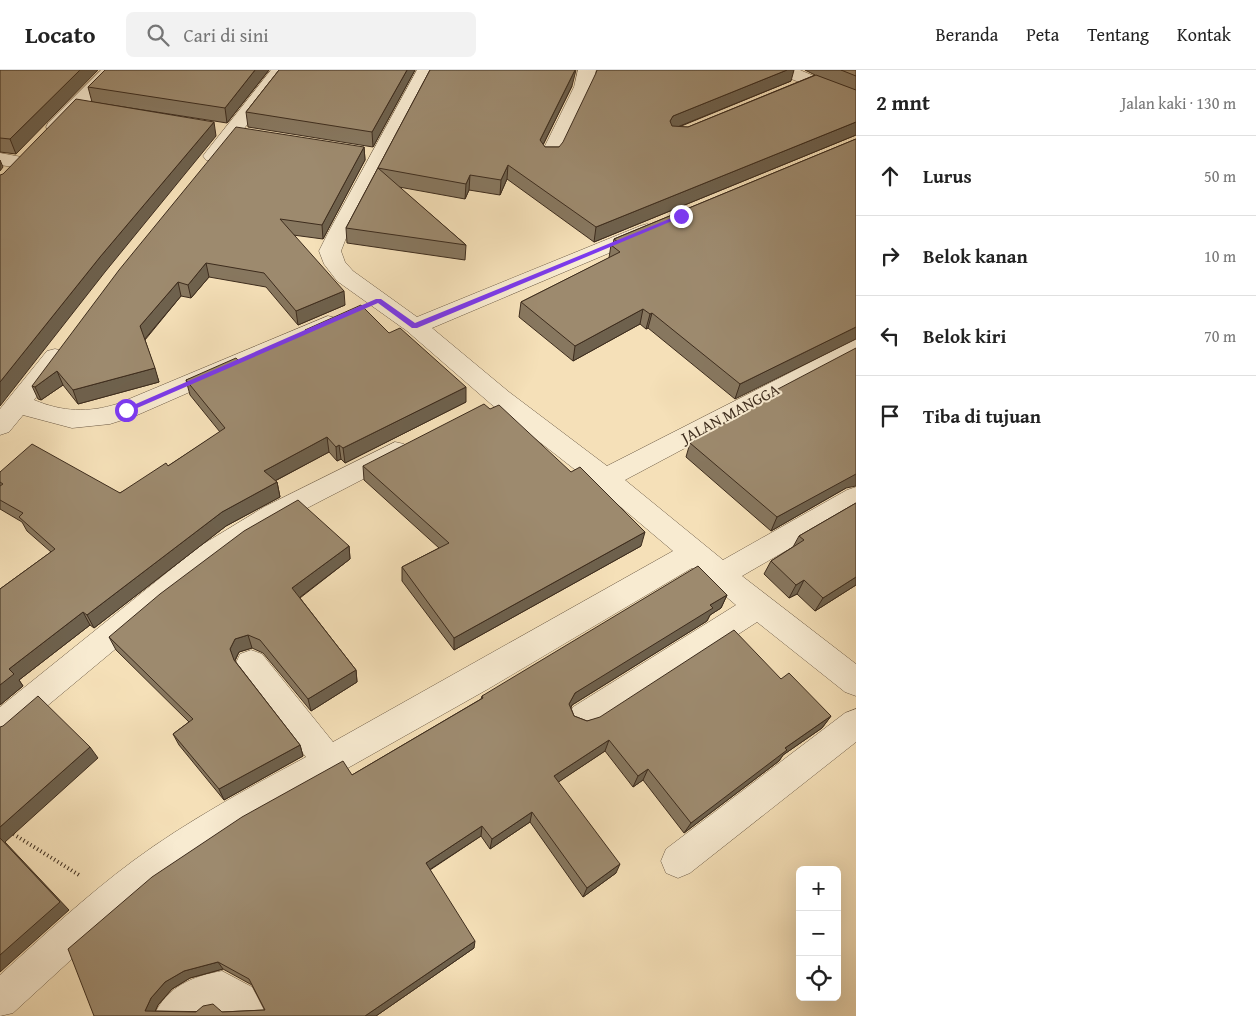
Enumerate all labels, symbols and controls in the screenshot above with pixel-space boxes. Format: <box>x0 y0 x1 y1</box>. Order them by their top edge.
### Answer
search box <box>126 12 476 57</box>
text: Locato <box>25 17 96 52</box>
icon: search <box>144 21 172 49</box>
text: Cari di sini <box>184 21 269 49</box>
text: Beranda <box>936 21 998 48</box>
text: Peta <box>1026 21 1059 48</box>
text: Tentang <box>1087 21 1149 48</box>
text: Kontak <box>1177 21 1231 48</box>
text: 2 mnt <box>876 87 930 118</box>
text: Jalan kaki · 130 m <box>1121 91 1236 115</box>
icon: ahead <box>876 162 904 190</box>
text: Lurus <box>923 162 972 190</box>
text: 50 m <box>1204 164 1236 188</box>
route end <box>670 205 693 228</box>
icon: right <box>876 242 904 270</box>
text: Belok kanan <box>923 242 1028 270</box>
text: 10 m <box>1204 244 1236 268</box>
icon: left <box>876 322 904 350</box>
text: Belok kiri <box>923 322 1006 350</box>
text: 70 m <box>1204 324 1236 348</box>
street label: JALAN MANGGA <box>675 377 784 450</box>
route start <box>115 399 138 422</box>
icon: arrive <box>876 402 904 430</box>
text: Tiba di tujuan <box>923 402 1041 430</box>
map controls <box>796 866 841 1001</box>
button: + <box>796 866 841 911</box>
button: − <box>796 911 841 956</box>
button: locate <box>796 956 841 1001</box>

